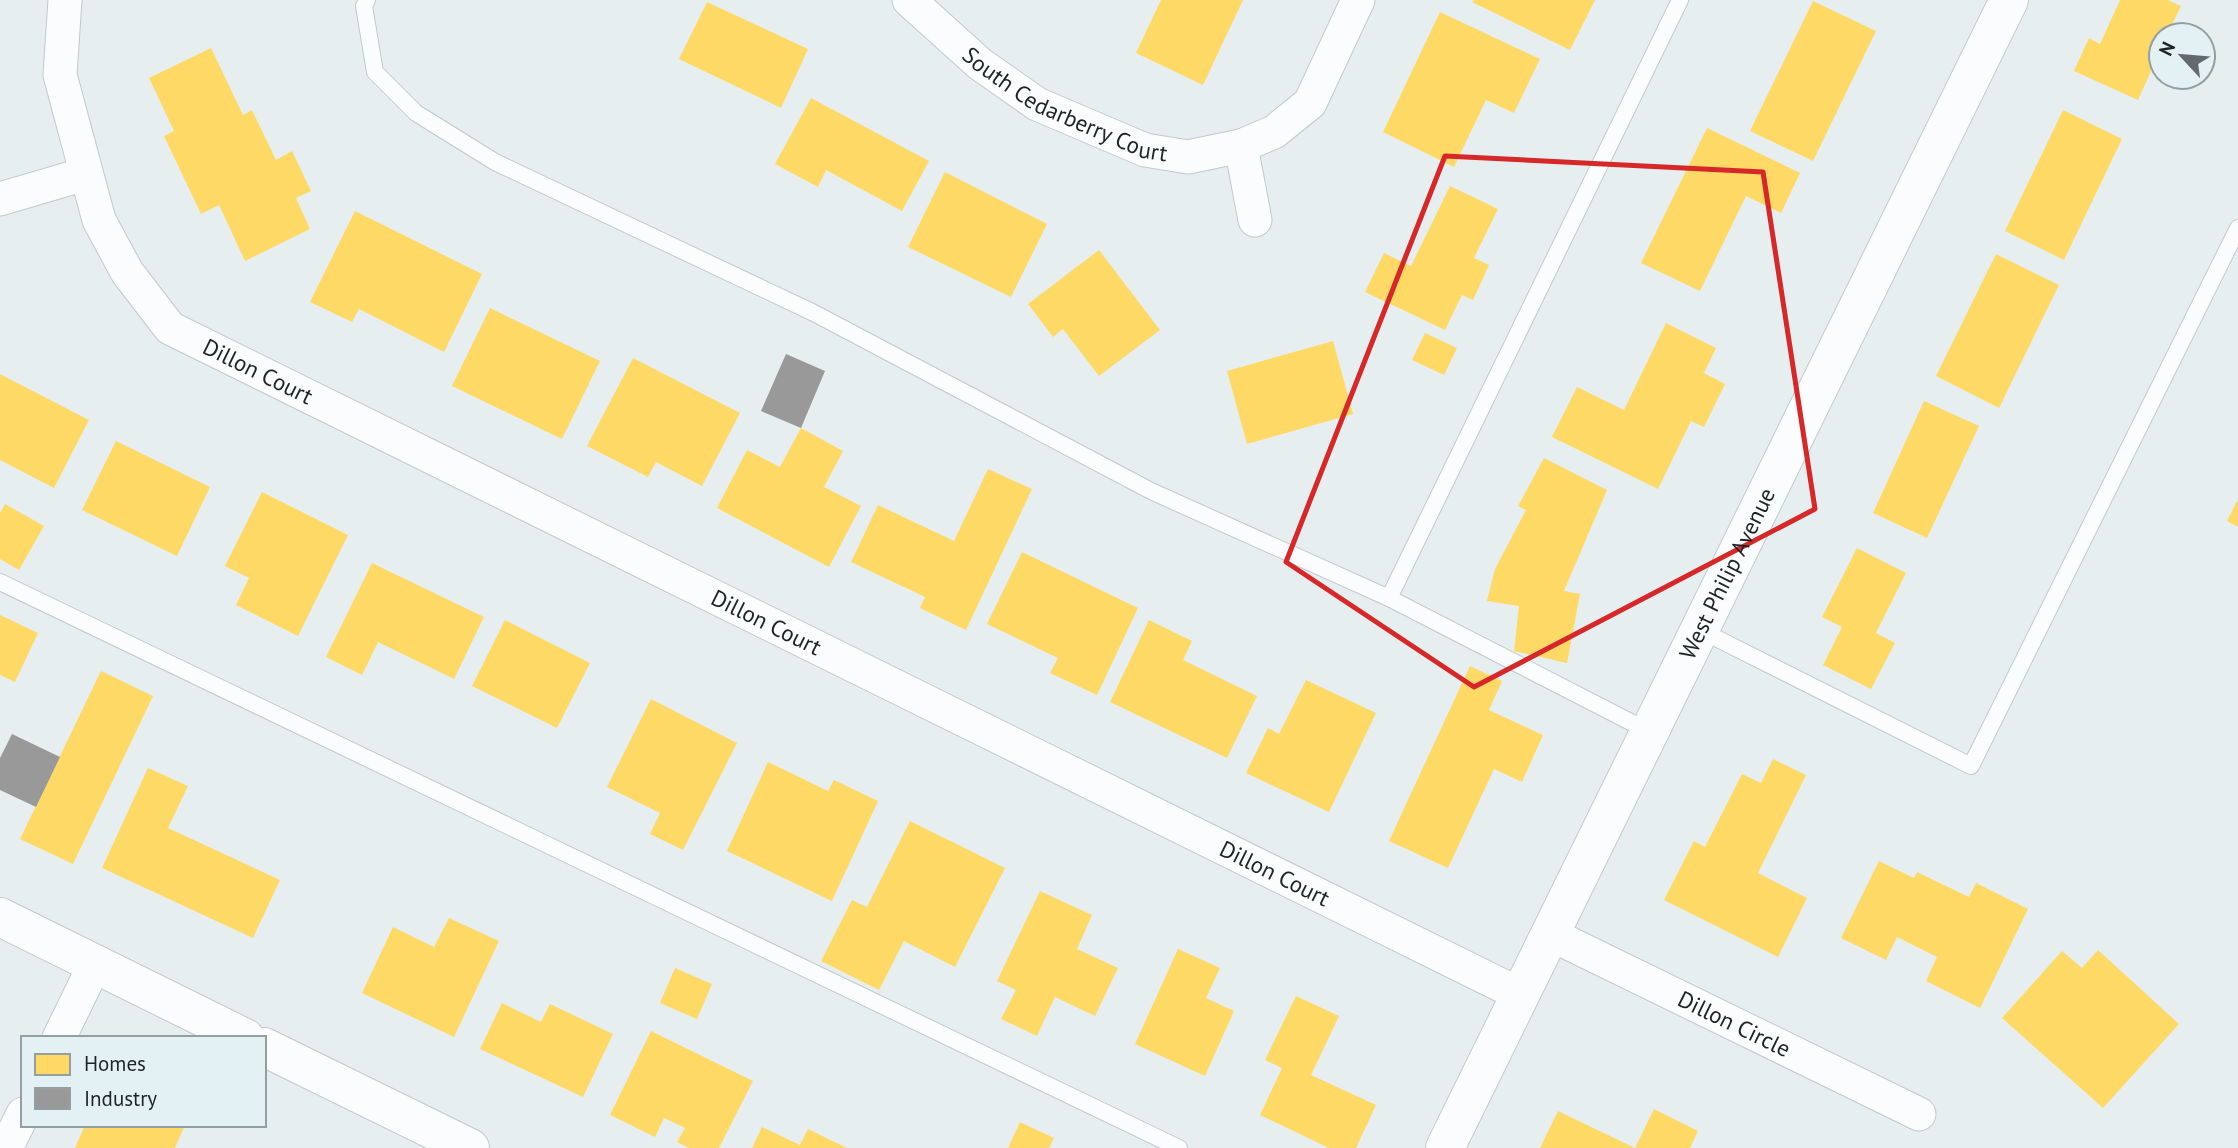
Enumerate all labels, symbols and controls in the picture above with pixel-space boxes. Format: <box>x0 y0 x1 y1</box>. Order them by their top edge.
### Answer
north arrow <box>2147 21 2217 91</box>
text: N <box>2153 38 2180 59</box>
street label: South Cedarberry Court <box>957 40 1170 167</box>
street label: Dillon Court <box>198 332 318 410</box>
street label: West Philip Avenue <box>1672 483 1781 664</box>
street label: Dillon Court <box>707 583 827 661</box>
street label: Dillon Court <box>1215 834 1335 912</box>
street label: Dillon Circle <box>1673 984 1795 1063</box>
legend <box>21 1036 266 1127</box>
text: Homes <box>84 1050 146 1077</box>
text: Industry <box>84 1085 157 1112</box>

